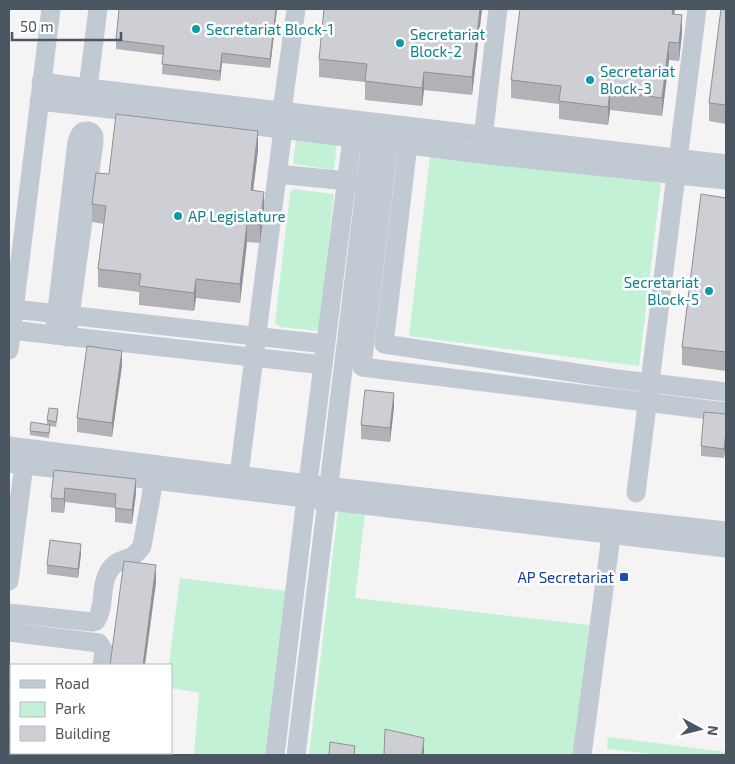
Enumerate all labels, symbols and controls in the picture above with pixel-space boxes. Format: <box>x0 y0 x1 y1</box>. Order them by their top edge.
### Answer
scale bar <box>12 10 121 42</box>
text: 50 m <box>20 17 54 35</box>
place label: Secretariat Block-1 <box>206 20 334 38</box>
marker: Secretariat Block-1 <box>190 23 202 35</box>
place label: Secretariat Block-2 <box>410 25 486 60</box>
marker: Secretariat Block-2 <box>394 37 406 49</box>
place label: Secretariat Block-3 <box>600 62 676 97</box>
marker: Secretariat Block-3 <box>584 74 596 86</box>
place label: AP Legislature <box>188 207 286 225</box>
marker: AP Legislature <box>172 210 184 222</box>
place label: Secretariat Block-5 <box>624 273 699 308</box>
marker: Secretariat Block-5 <box>703 285 715 297</box>
place label: AP Secretariat <box>517 568 614 586</box>
marker: AP Secretariat <box>618 571 630 583</box>
legend <box>10 664 172 754</box>
text: Road <box>55 674 90 692</box>
text: Park <box>55 699 86 717</box>
north arrow <box>675 704 725 754</box>
text: Building <box>55 724 111 742</box>
text: N <box>704 725 722 737</box>

